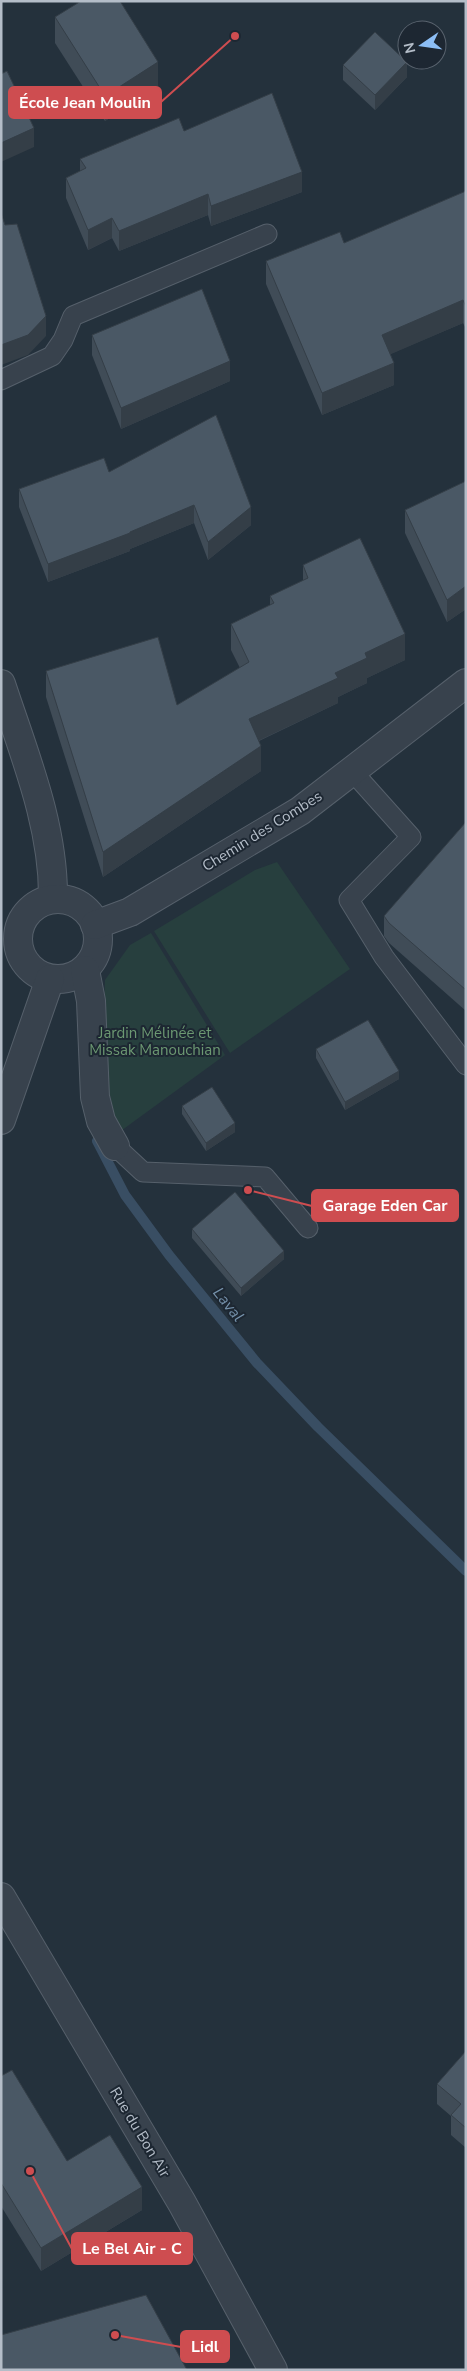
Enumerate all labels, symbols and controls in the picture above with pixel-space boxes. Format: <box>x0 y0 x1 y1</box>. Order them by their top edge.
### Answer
north arrow <box>397 20 447 70</box>
text: N <box>399 41 420 55</box>
callout: École Jean Moulin <box>9 87 161 118</box>
text: École Jean Moulin <box>19 92 151 114</box>
street label: Chemin des Combes <box>198 786 326 876</box>
park label: Jardin Mélinée et Missak Manouchian <box>89 1023 221 1060</box>
callout: Garage Eden Car <box>312 1190 458 1221</box>
text: Garage Eden Car <box>322 1195 448 1217</box>
water label: Laval <box>208 1283 249 1327</box>
street label: Rue du Bon Air <box>105 2083 175 2181</box>
callout: Le Bel Air - C <box>72 2233 192 2264</box>
text: Le Bel Air - C <box>82 2238 182 2260</box>
callout: Lidl <box>181 2331 229 2362</box>
text: Lidl <box>191 2336 219 2358</box>

